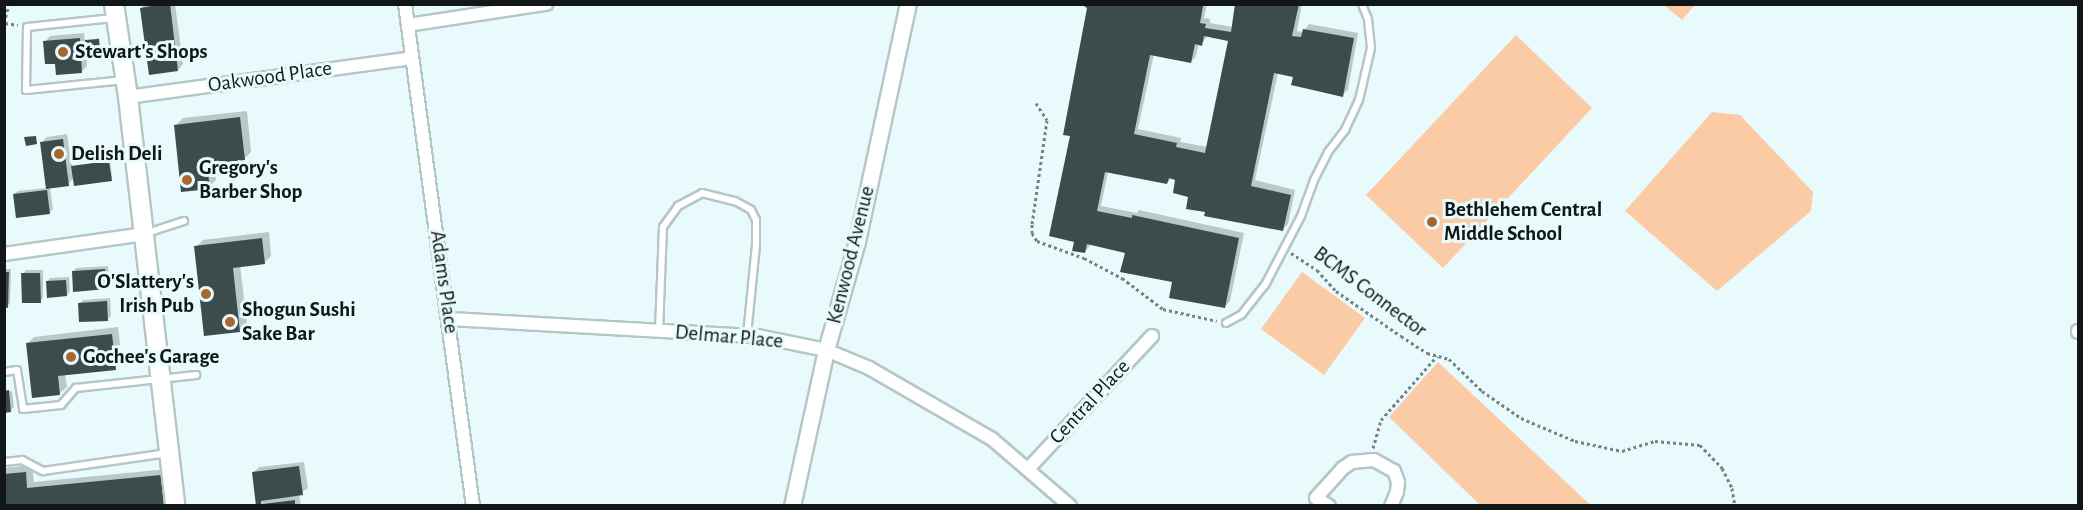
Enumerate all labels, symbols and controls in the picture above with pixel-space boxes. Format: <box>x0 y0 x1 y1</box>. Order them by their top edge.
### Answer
place label: Stewart's Shops <box>75 39 208 65</box>
marker: Stewart's Shops <box>56 45 70 59</box>
street label: Oakwood Place <box>206 56 334 98</box>
place label: Delish Deli <box>71 141 162 167</box>
marker: Delish Deli <box>52 147 66 161</box>
place label: Gregory's Barber Shop <box>199 155 302 205</box>
marker: Gregory's Barber Shop <box>180 173 194 187</box>
street label: Kenwood Avenue <box>822 183 880 327</box>
place label: Bethlehem Central Middle School <box>1444 197 1602 247</box>
marker: Bethlehem Central Middle School <box>1425 215 1439 229</box>
street label: Adams Place <box>424 229 464 335</box>
street label: BCMS Connector <box>1308 241 1432 343</box>
place label: O'Slattery's Irish Pub <box>97 269 194 319</box>
marker: O'Slattery's Irish Pub <box>199 287 213 301</box>
place label: Shogun Sushi Sake Bar <box>242 297 356 347</box>
marker: Shogun Sushi Sake Bar <box>223 315 237 329</box>
street label: Delmar Place <box>674 320 784 354</box>
place label: Gochee's Garage <box>83 344 219 370</box>
marker: Gochee's Garage <box>64 350 78 364</box>
street label: Central Place <box>1045 355 1135 449</box>

